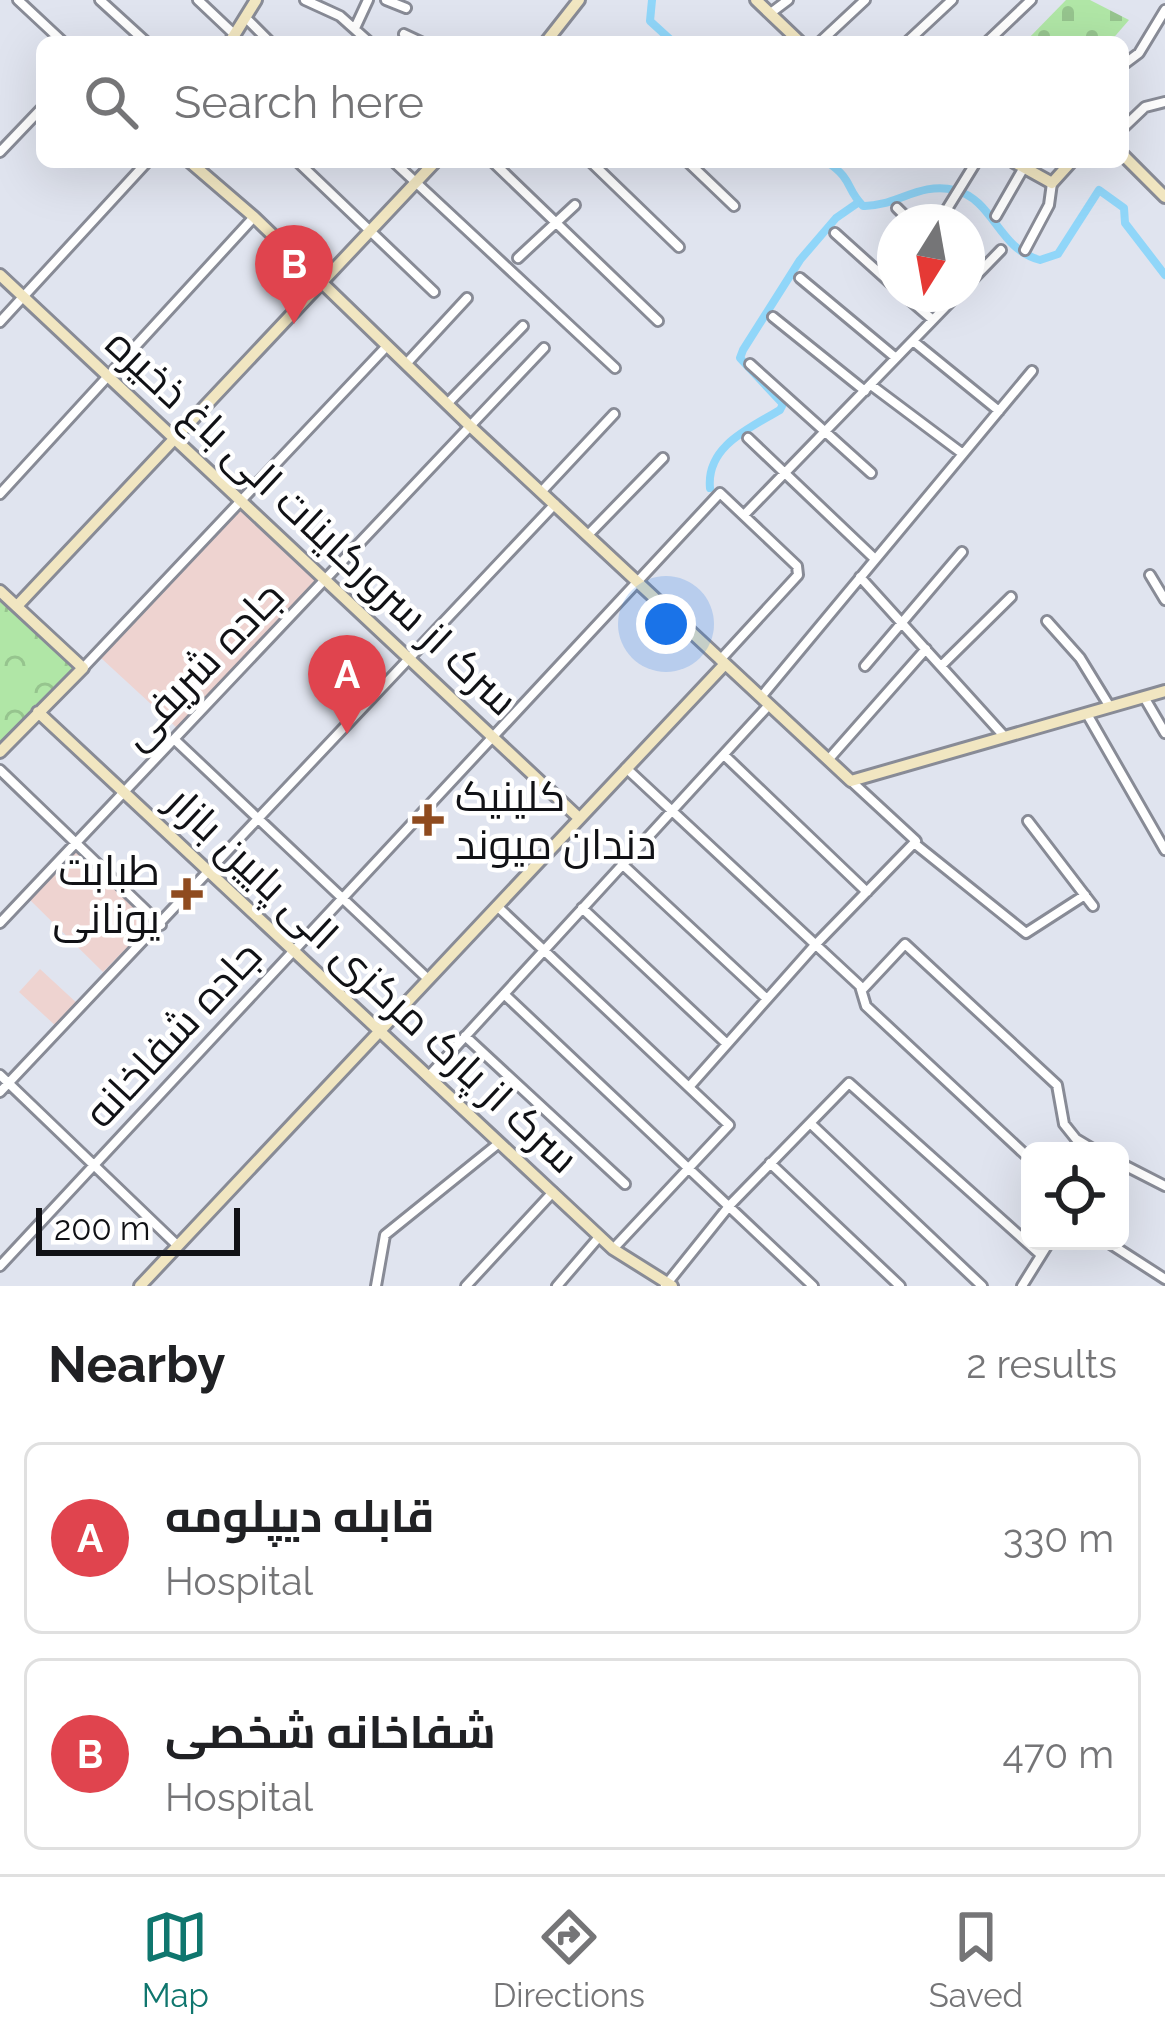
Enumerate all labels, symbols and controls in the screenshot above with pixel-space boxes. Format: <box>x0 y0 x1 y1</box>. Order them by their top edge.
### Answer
search box <box>36 36 1129 168</box>
icon: search <box>78 69 144 135</box>
text: Search here <box>174 76 424 129</box>
north arrow <box>877 204 985 312</box>
pin: B <box>255 225 333 324</box>
street label: سرک از سرورکاینات الی باغ ذخیره <box>94 319 527 727</box>
street label: جاده شریفی <box>110 571 294 759</box>
your location <box>636 594 696 654</box>
pin: A <box>308 635 386 734</box>
place label: کلینیک دندان میوند <box>455 772 656 869</box>
street label: سرک از پارک مرکزی الی پایین بازار <box>154 775 588 1185</box>
marker: کلینیک دندان میوند <box>412 804 444 836</box>
place label: طبابت یونانی <box>53 846 160 943</box>
marker: طبابت یونانی <box>171 878 203 910</box>
street label: جاده شفاخانه <box>74 931 272 1137</box>
map controls <box>1021 1142 1129 1250</box>
button: locate <box>1021 1142 1129 1250</box>
scale bar <box>36 1202 240 1255</box>
text: 200 m <box>54 1209 150 1248</box>
text: Nearby <box>48 1334 225 1394</box>
text: 2 results <box>966 1341 1117 1387</box>
text: قابله دیپلومه <box>165 1490 434 1543</box>
text: A <box>77 1515 103 1561</box>
text: 330 m <box>1003 1515 1114 1561</box>
text: Hospital <box>165 1558 313 1604</box>
text: شفاخانه شخصی <box>165 1706 496 1759</box>
text: B <box>77 1731 103 1777</box>
text: 470 m <box>1003 1731 1114 1777</box>
text: Hospital <box>165 1774 313 1820</box>
tab: Map <box>142 1904 209 2015</box>
tab: Directions <box>493 1904 645 2015</box>
tab: Saved <box>929 1904 1023 2015</box>

